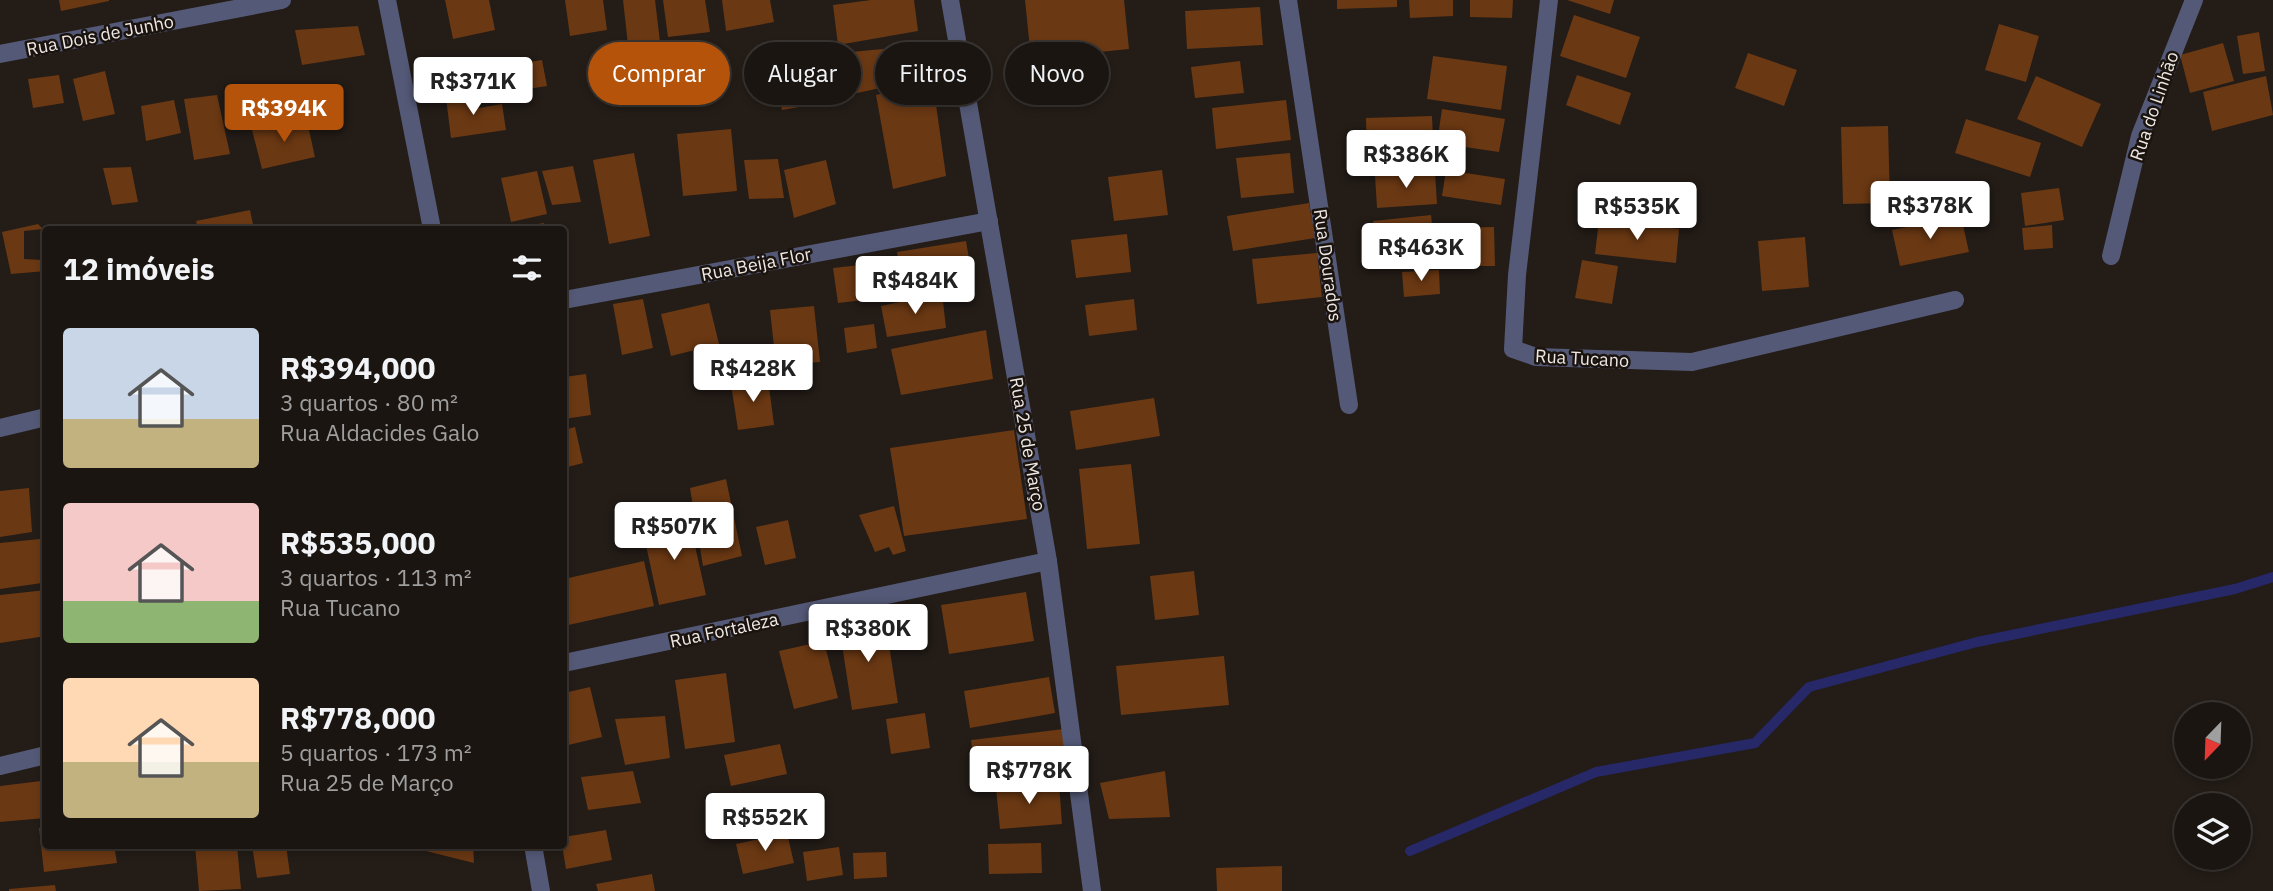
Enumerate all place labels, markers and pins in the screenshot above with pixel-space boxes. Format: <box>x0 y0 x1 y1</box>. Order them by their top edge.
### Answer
pin: R$371K <box>416 58 530 117</box>
pin: R$394K <box>227 85 341 144</box>
pin: R$386K <box>1349 130 1463 190</box>
pin: R$535K <box>1580 182 1694 242</box>
pin: R$378K <box>1873 182 1987 241</box>
pin: R$463K <box>1364 224 1478 283</box>
pin: R$484K <box>858 256 972 316</box>
pin: R$428K <box>696 344 810 404</box>
pin: R$507K <box>617 503 731 562</box>
pin: R$380K <box>811 604 925 664</box>
pin: R$778K <box>972 746 1086 806</box>
pin: R$552K <box>708 794 822 853</box>

